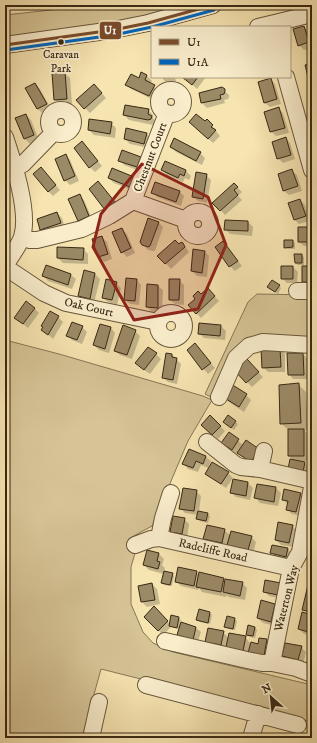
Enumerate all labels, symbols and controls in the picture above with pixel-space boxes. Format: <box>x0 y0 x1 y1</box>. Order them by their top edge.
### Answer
line badge: U1 <box>99 21 122 40</box>
text: U1 <box>104 24 116 38</box>
legend <box>151 26 291 78</box>
text: U1 <box>187 35 201 50</box>
marker: Caravan Park <box>56 37 66 47</box>
place label: Caravan Park <box>43 48 79 76</box>
text: U1A <box>187 55 209 70</box>
street label: Chestnut Court <box>130 120 171 194</box>
street label: Oak Court <box>63 295 115 320</box>
street label: Radcliffe Road <box>177 535 249 566</box>
street label: Waterton Way <box>271 563 302 634</box>
north arrow <box>251 677 291 717</box>
text: N <box>260 681 274 697</box>

